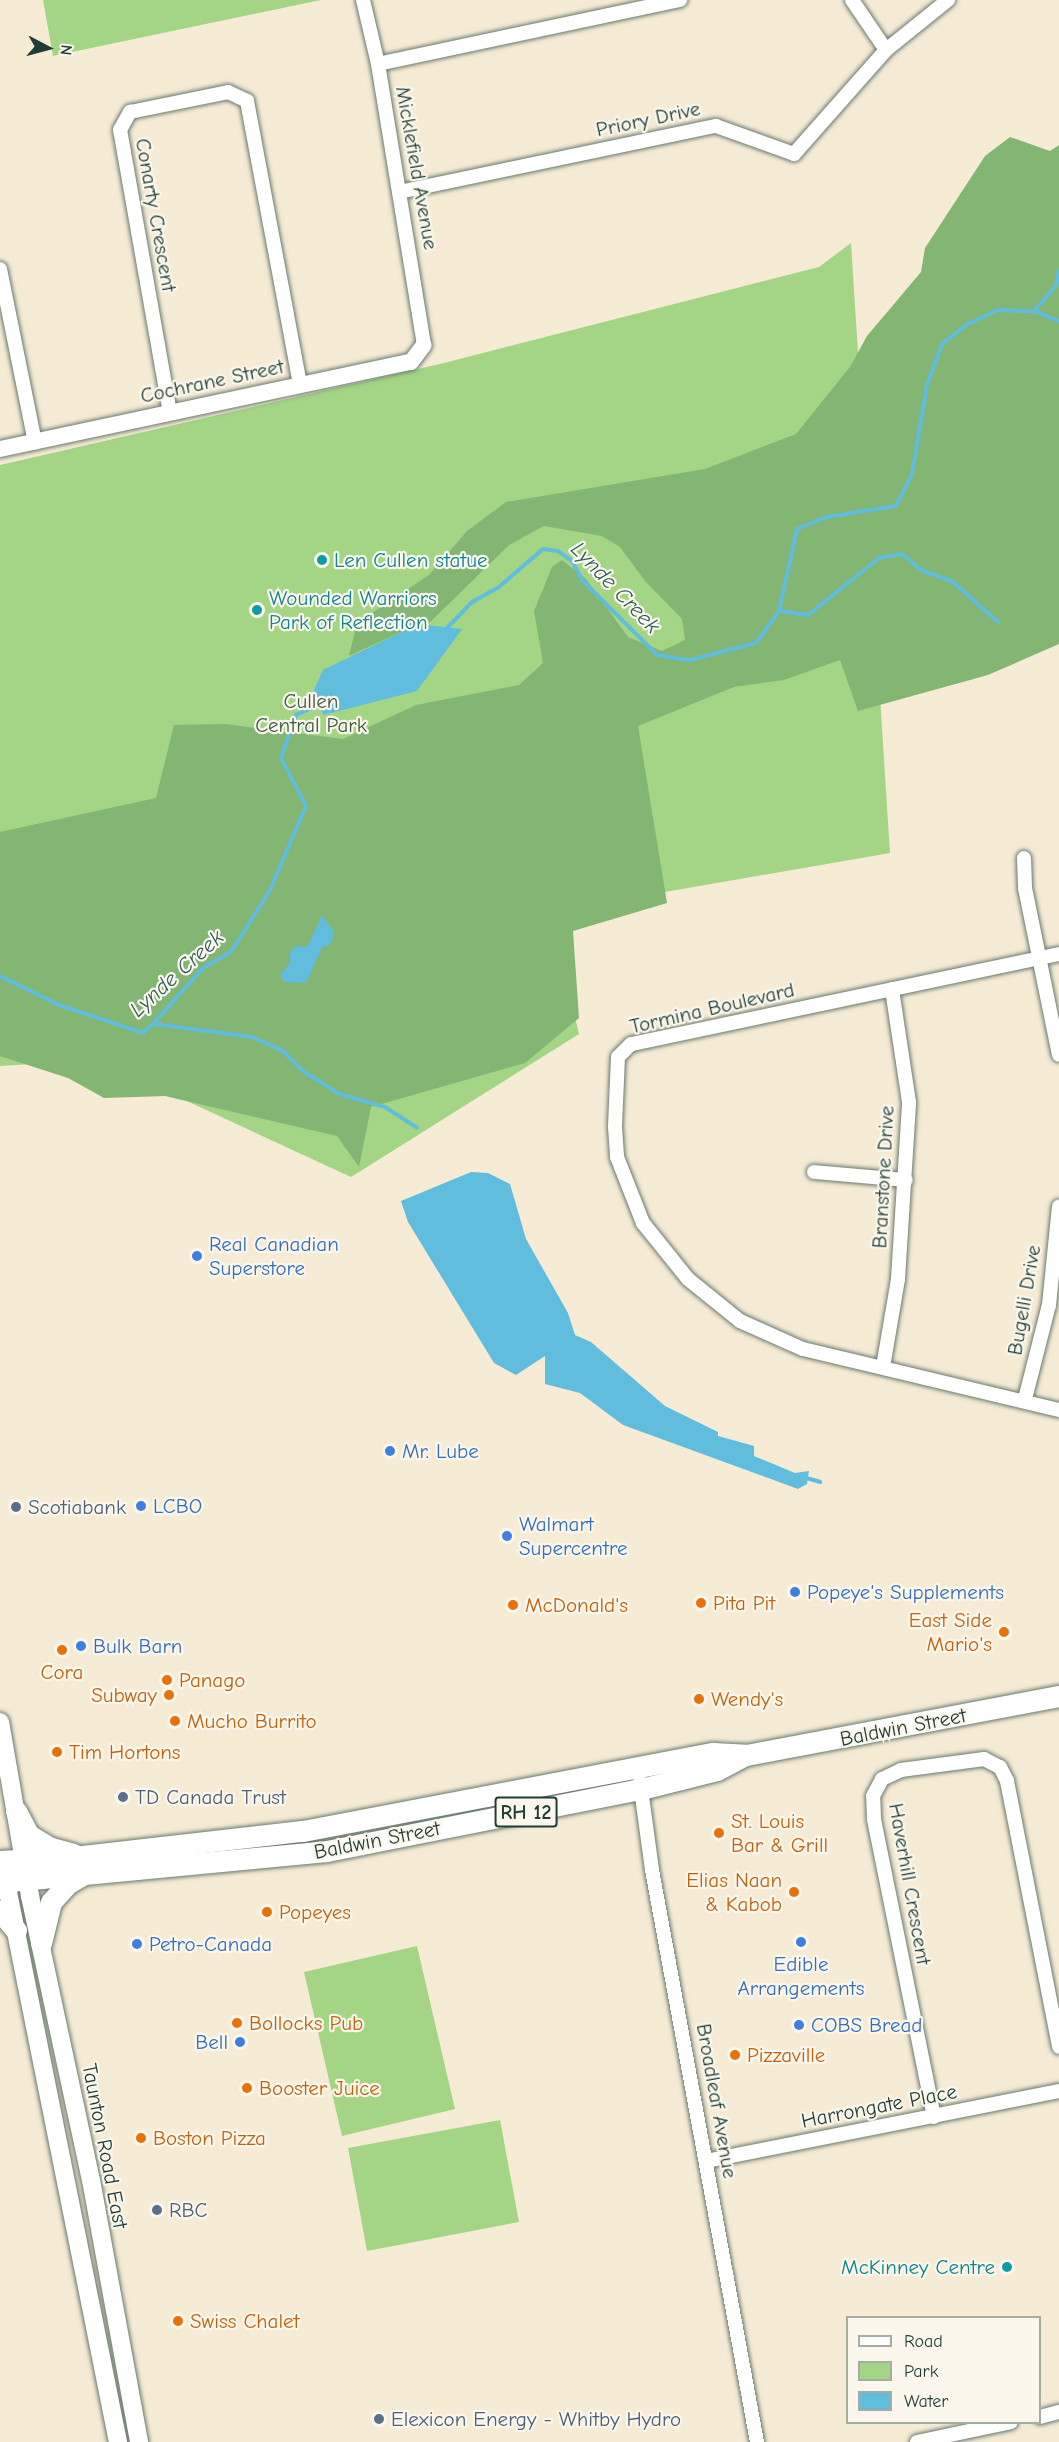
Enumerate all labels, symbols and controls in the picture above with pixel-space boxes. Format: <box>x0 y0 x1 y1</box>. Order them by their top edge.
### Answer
north arrow <box>18 18 78 78</box>
text: N <box>56 44 75 56</box>
street label: Micklefield Avenue <box>390 84 444 252</box>
street label: Priory Drive <box>594 96 702 142</box>
street label: Conarty Crescent <box>130 136 182 294</box>
street label: Cochrane Street <box>138 354 286 408</box>
water label: Lynde Creek <box>565 537 665 639</box>
place label: Len Cullen statue <box>334 547 487 573</box>
marker: Len Cullen statue <box>315 553 329 567</box>
place label: Wounded Warriors Park of Reflection <box>269 585 437 635</box>
marker: Wounded Warriors Park of Reflection <box>250 603 264 617</box>
park label: Cullen Central Park <box>255 688 367 738</box>
water label: Lynde Creek <box>125 925 229 1023</box>
street label: Tormina Boulevard <box>627 977 797 1039</box>
street label: Branstone Drive <box>867 1105 899 1249</box>
place label: Real Canadian Superstore <box>209 1231 339 1281</box>
street label: Bugelli Drive <box>1002 1243 1046 1357</box>
marker: Real Canadian Superstore <box>190 1249 204 1263</box>
place label: Mr. Lube <box>402 1438 479 1464</box>
marker: Mr. Lube <box>383 1444 397 1458</box>
place label: LCBO <box>153 1493 202 1519</box>
place label: Scotiabank <box>28 1494 126 1520</box>
marker: LCBO <box>134 1499 148 1513</box>
marker: Scotiabank <box>9 1500 23 1514</box>
place label: Walmart Supercentre <box>519 1511 627 1561</box>
marker: Walmart Supercentre <box>500 1529 514 1543</box>
place label: Popeye's Supplements <box>807 1579 1004 1605</box>
marker: Popeye's Supplements <box>788 1585 802 1599</box>
place label: Pita Pit <box>713 1590 775 1616</box>
place label: McDonald's <box>525 1592 628 1618</box>
marker: Pita Pit <box>694 1596 708 1610</box>
marker: McDonald's <box>506 1598 520 1612</box>
place label: East Side Mario's <box>909 1607 992 1657</box>
marker: East Side Mario's <box>997 1625 1011 1639</box>
place label: Bulk Barn <box>93 1633 182 1659</box>
marker: Bulk Barn <box>74 1639 88 1653</box>
marker: Cora <box>55 1643 69 1657</box>
place label: Cora <box>41 1659 83 1685</box>
place label: Panago <box>179 1667 245 1693</box>
marker: Panago <box>160 1673 174 1687</box>
place label: Subway <box>91 1682 157 1708</box>
place label: Wendy's <box>711 1686 783 1712</box>
marker: Subway <box>162 1688 176 1702</box>
marker: Wendy's <box>692 1692 706 1706</box>
street label: Baldwin Street <box>838 1702 968 1752</box>
place label: Mucho Burrito <box>187 1708 317 1734</box>
marker: Mucho Burrito <box>168 1714 182 1728</box>
place label: Tim Hortons <box>69 1739 181 1765</box>
marker: Tim Hortons <box>50 1745 64 1759</box>
place label: TD Canada Trust <box>135 1784 286 1810</box>
marker: TD Canada Trust <box>116 1790 130 1804</box>
road number: RH 12 <box>494 1795 558 1829</box>
street label: Haverhill Crescent <box>883 1801 937 1967</box>
place label: St. Louis Bar & Grill <box>731 1808 828 1858</box>
street label: Baldwin Street <box>312 1815 442 1865</box>
marker: St. Louis Bar & Grill <box>712 1826 726 1840</box>
place label: Elias Naan & Kabob <box>686 1867 782 1917</box>
marker: Elias Naan & Kabob <box>787 1885 801 1899</box>
place label: Popeyes <box>279 1899 351 1925</box>
marker: Popeyes <box>260 1905 274 1919</box>
place label: Petro-Canada <box>149 1931 272 1957</box>
marker: Edible Arrangements <box>794 1935 808 1949</box>
marker: Petro-Canada <box>130 1937 144 1951</box>
place label: Edible Arrangements <box>738 1951 864 2001</box>
place label: Bollocks Pub <box>249 2010 363 2036</box>
place label: COBS Bread <box>811 2012 922 2038</box>
marker: Bollocks Pub <box>230 2016 244 2030</box>
marker: COBS Bread <box>792 2018 806 2032</box>
street label: Broadleaf Avenue <box>691 2022 743 2180</box>
place label: Bell <box>195 2029 228 2055</box>
marker: Bell <box>233 2035 247 2049</box>
place label: Pizzaville <box>747 2042 825 2068</box>
marker: Pizzaville <box>728 2048 742 2062</box>
street label: Taunton Road East <box>77 2061 133 2231</box>
place label: Booster Juice <box>259 2075 380 2101</box>
street label: Harrongate Place <box>799 2079 959 2133</box>
marker: Booster Juice <box>240 2081 254 2095</box>
place label: Boston Pizza <box>153 2125 266 2151</box>
marker: Boston Pizza <box>134 2131 148 2145</box>
place label: RBC <box>169 2197 207 2223</box>
marker: RBC <box>150 2203 164 2217</box>
place label: McKinney Centre <box>841 2254 995 2280</box>
marker: McKinney Centre <box>1000 2260 1014 2274</box>
place label: Swiss Chalet <box>190 2308 300 2334</box>
marker: Swiss Chalet <box>171 2314 185 2328</box>
legend <box>846 2316 1041 2424</box>
text: Road <box>904 2331 943 2352</box>
text: Park <box>904 2361 938 2382</box>
text: Water <box>904 2391 948 2412</box>
place label: Elexicon Energy - Whitby Hydro <box>391 2406 681 2432</box>
marker: Elexicon Energy - Whitby Hydro <box>372 2412 386 2426</box>

